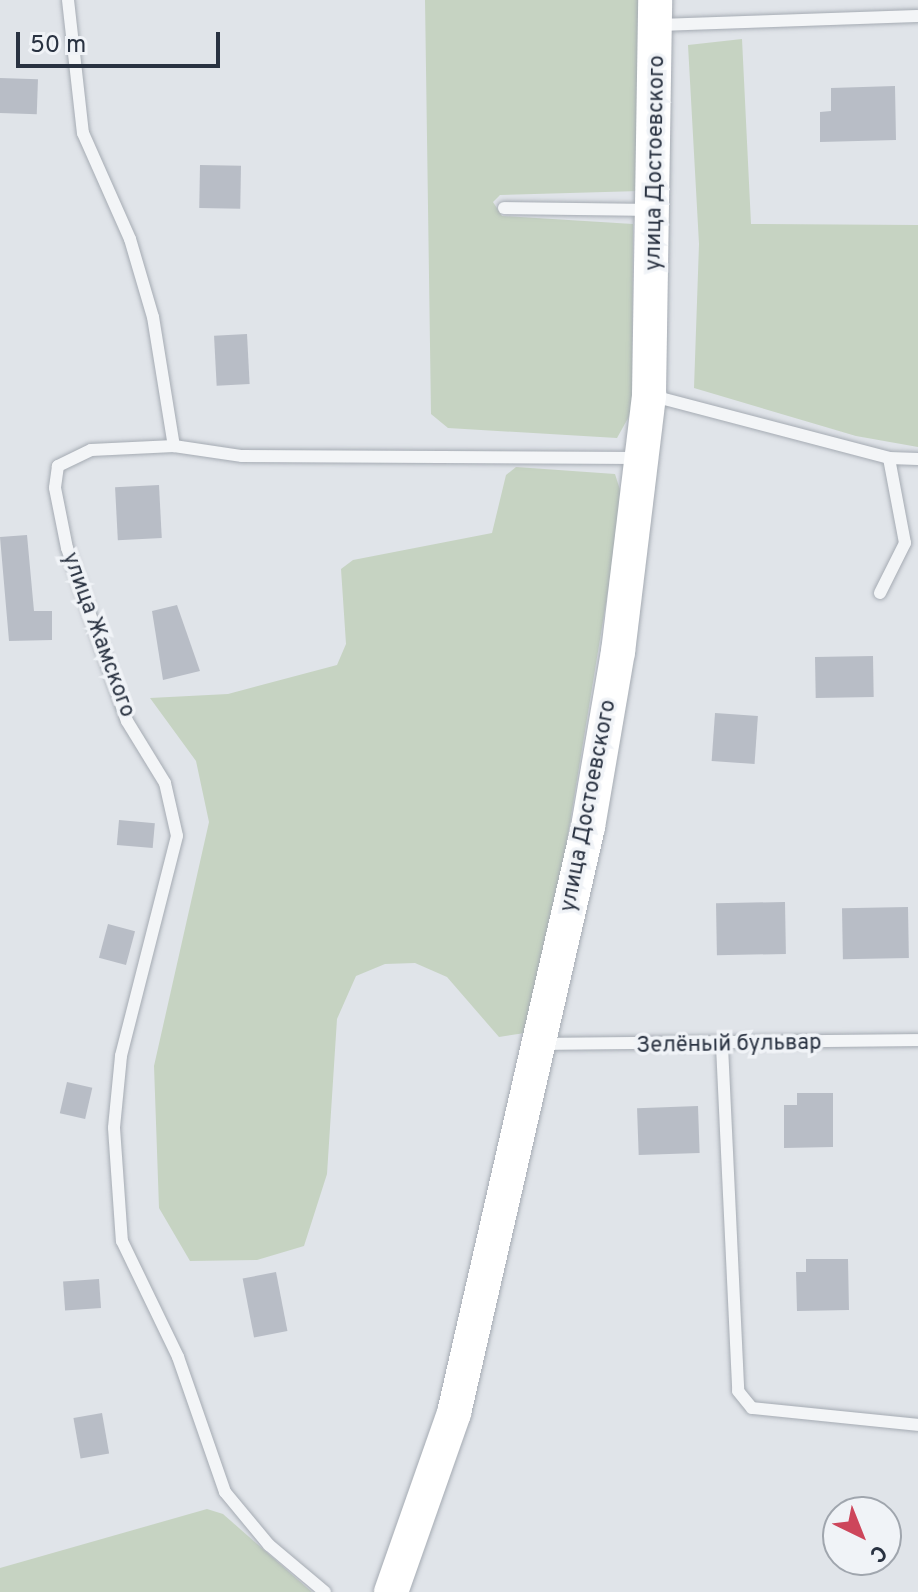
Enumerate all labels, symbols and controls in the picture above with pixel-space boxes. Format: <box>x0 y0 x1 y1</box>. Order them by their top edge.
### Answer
scale bar <box>20 16 224 66</box>
text: 50 m <box>30 31 86 61</box>
street label: улица Достоевского <box>641 55 671 271</box>
street label: улица Жамского <box>56 549 140 721</box>
street label: улица Достоевского <box>555 698 623 914</box>
street label: Зелёный бульвар <box>636 1030 822 1060</box>
north arrow <box>822 1496 902 1576</box>
text: С <box>863 1538 892 1567</box>

